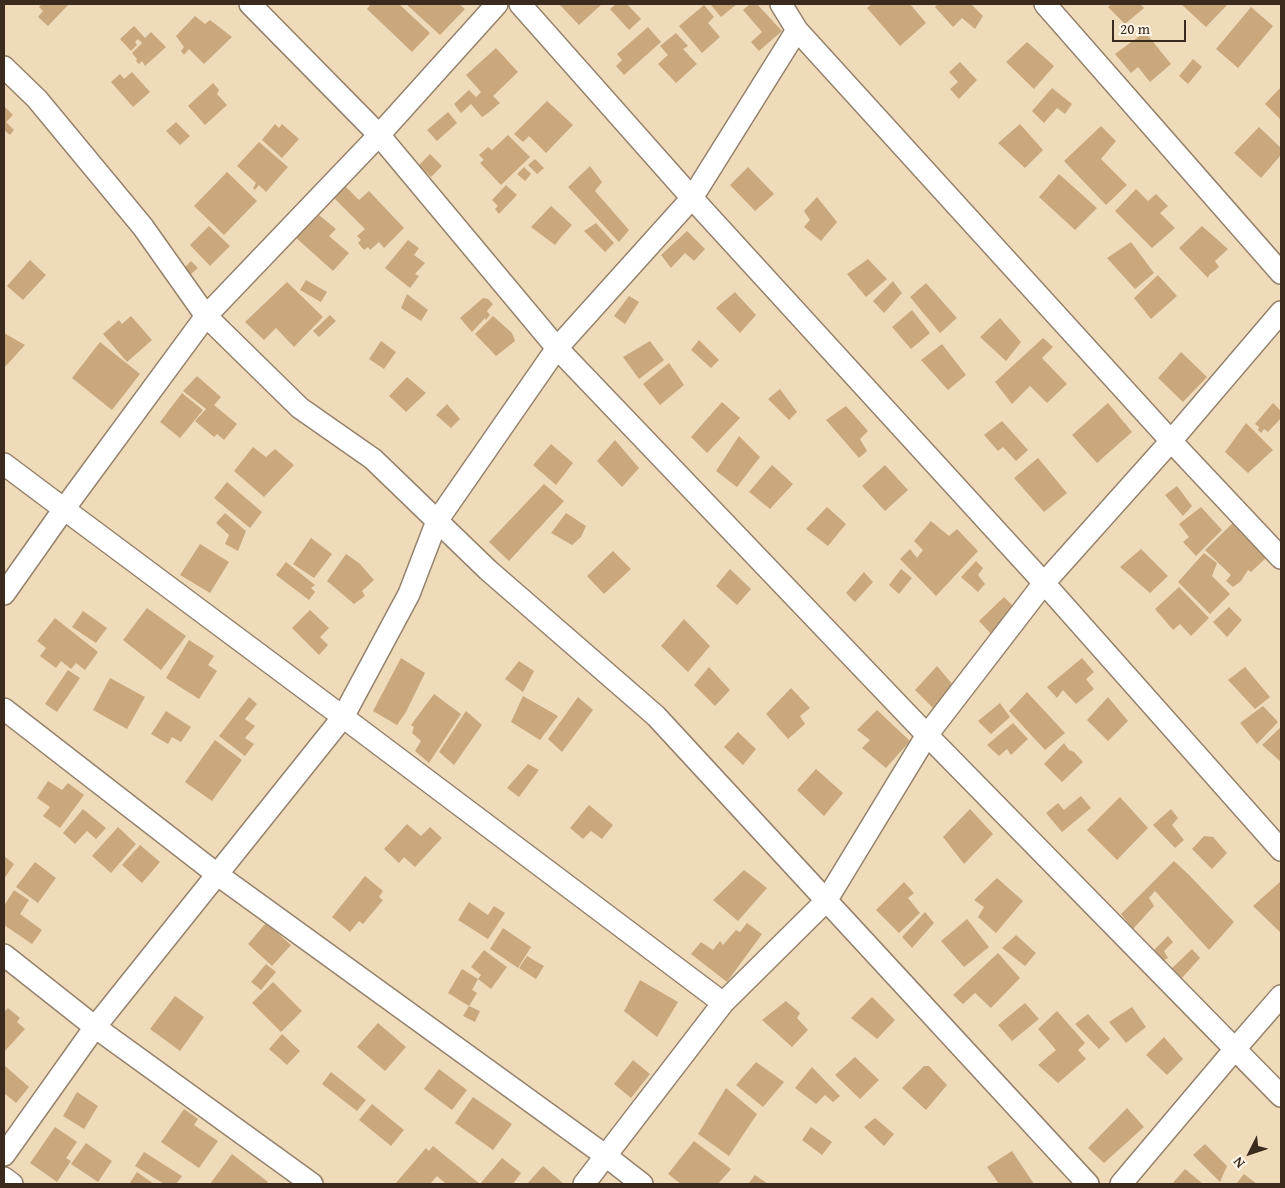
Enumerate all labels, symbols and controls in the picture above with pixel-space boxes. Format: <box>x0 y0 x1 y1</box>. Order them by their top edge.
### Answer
scale bar <box>1115 10 1189 42</box>
text: 20 m <box>1120 18 1150 39</box>
north arrow <box>1225 1128 1275 1178</box>
text: N <box>1228 1153 1249 1173</box>

